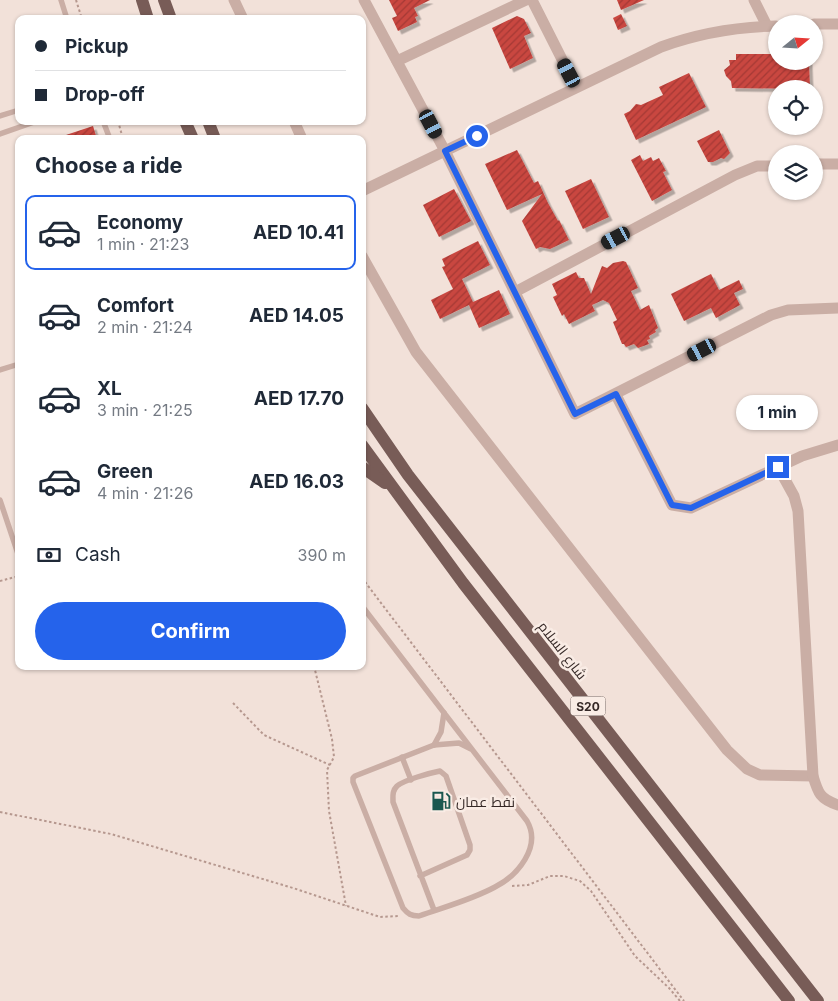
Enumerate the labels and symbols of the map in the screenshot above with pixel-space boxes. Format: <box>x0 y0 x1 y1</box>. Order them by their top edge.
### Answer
north arrow <box>768 15 822 70</box>
car <box>555 56 582 90</box>
car <box>417 107 444 141</box>
route start <box>466 125 488 147</box>
car <box>599 224 632 252</box>
car <box>685 337 718 363</box>
callout: 1 min <box>737 394 819 430</box>
route end <box>767 456 789 478</box>
street label: شارع السلام <box>534 618 591 684</box>
road number: S20 <box>570 696 606 716</box>
fuel station icon: نفط عمان <box>430 790 452 812</box>
place label: نفط عمان <box>456 793 515 810</box>

